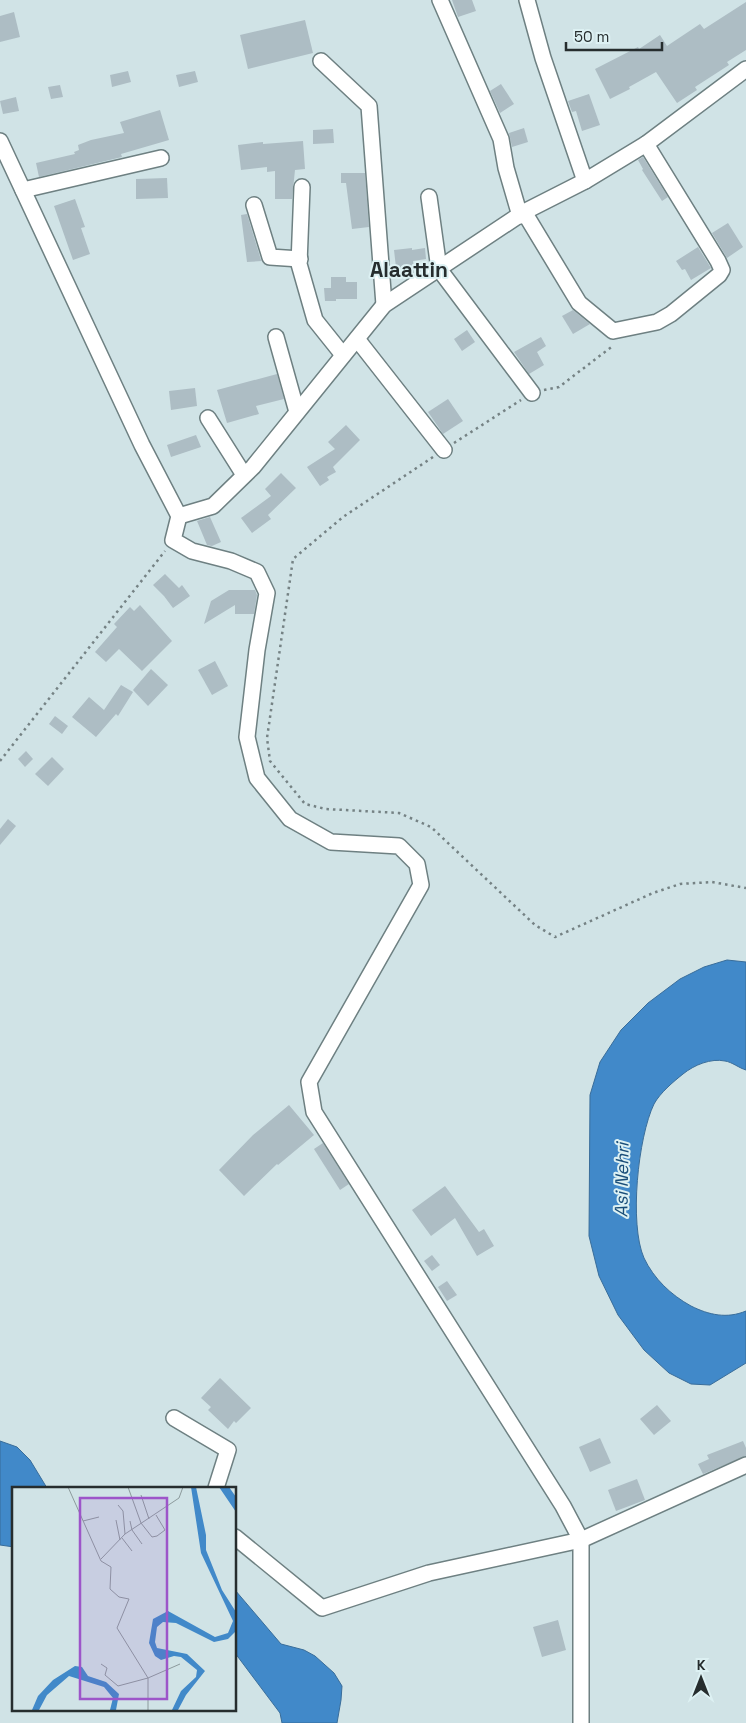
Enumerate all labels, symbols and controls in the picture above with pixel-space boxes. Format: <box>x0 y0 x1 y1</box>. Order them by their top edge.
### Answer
scale bar <box>566 20 662 52</box>
text: 50 m <box>574 27 609 46</box>
district label: Alaattin <box>370 256 448 283</box>
water label: Asi Nehri <box>609 1140 634 1218</box>
inset map <box>12 1487 236 1710</box>
north arrow <box>676 1653 726 1703</box>
text: K <box>697 1656 706 1674</box>

